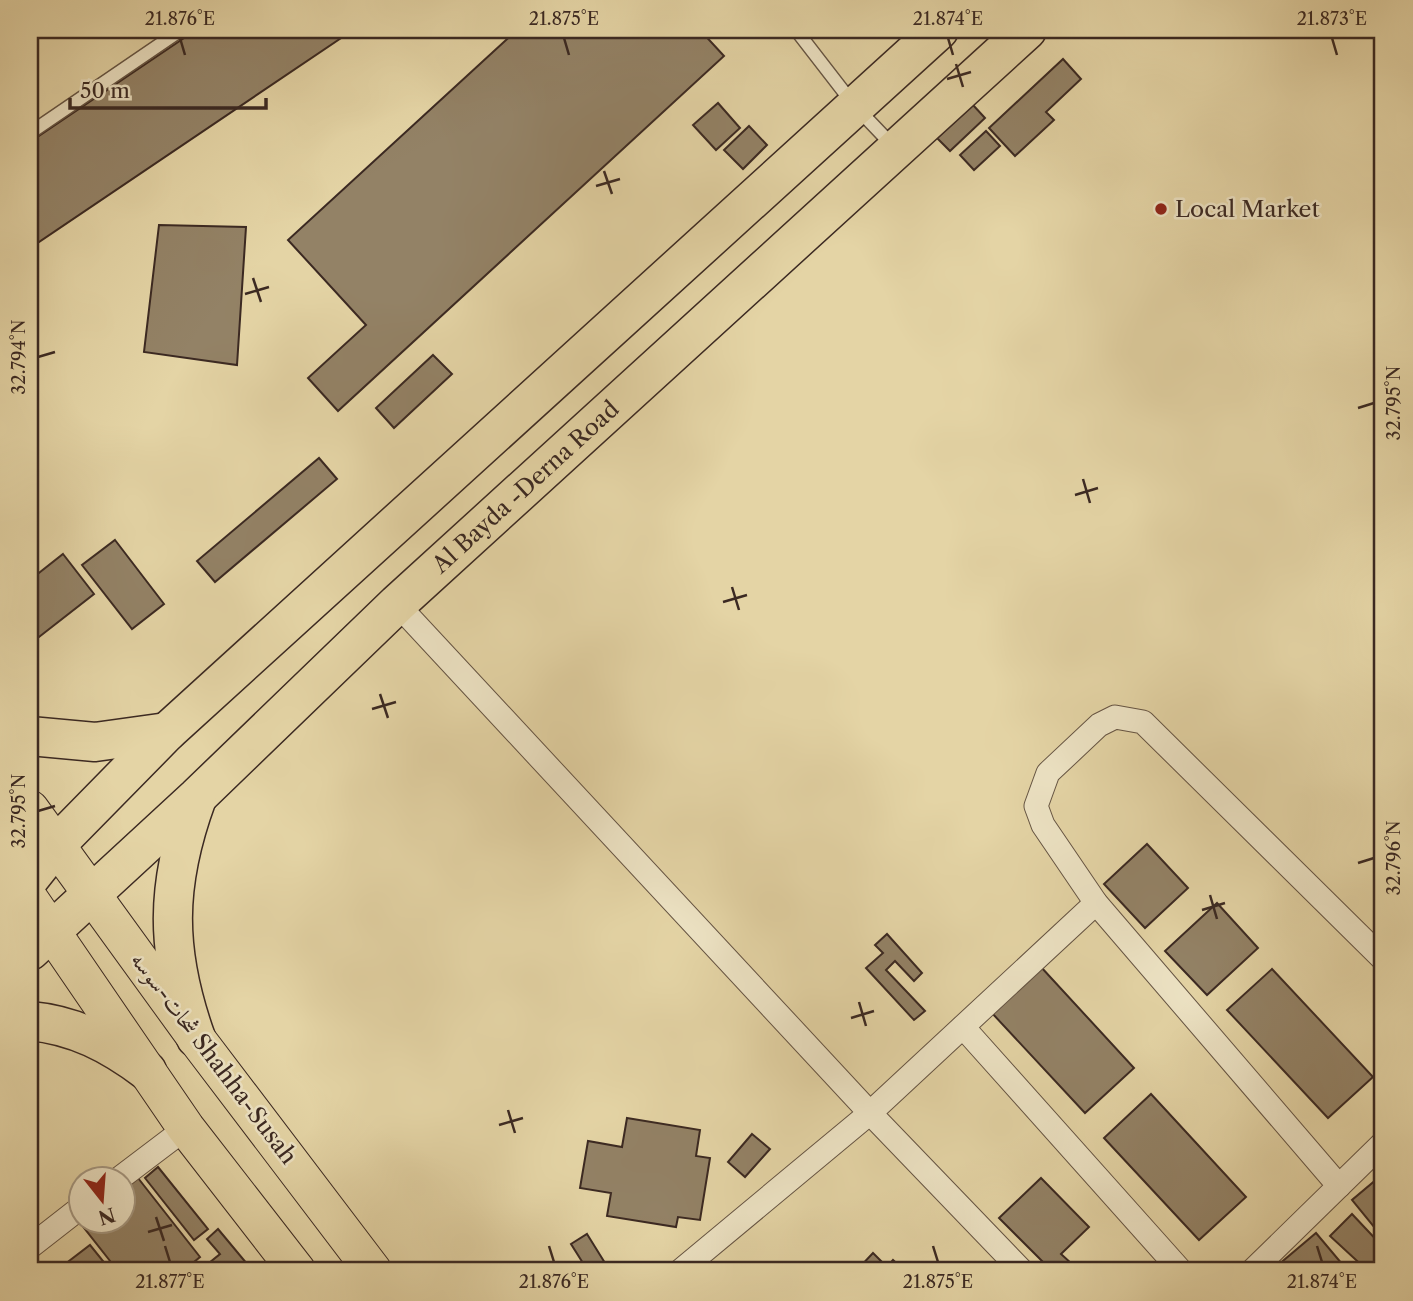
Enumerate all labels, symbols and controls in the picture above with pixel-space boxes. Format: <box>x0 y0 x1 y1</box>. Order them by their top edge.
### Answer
text: 21.876°E <box>145 8 215 30</box>
text: 21.875°E <box>529 8 599 30</box>
text: 21.874°E <box>913 8 983 30</box>
text: 21.873°E <box>1297 8 1367 30</box>
scale bar <box>70 66 266 110</box>
text: 50 m <box>80 78 130 103</box>
place label: Local Market <box>1175 195 1320 223</box>
marker: Local Market <box>1153 201 1169 217</box>
text: 32.794°N <box>8 319 30 395</box>
text: 32.795°N <box>1383 365 1405 440</box>
street label: Al Bayda -Derna Road <box>426 395 625 580</box>
text: 32.795°N <box>8 773 30 848</box>
text: 32.796°N <box>1383 820 1405 896</box>
street label: شحات-سوسه Shahha-Susah <box>124 946 303 1170</box>
north arrow <box>66 1164 136 1234</box>
text: N <box>96 1202 118 1229</box>
text: 21.877°E <box>135 1271 205 1293</box>
text: 21.876°E <box>519 1271 589 1293</box>
text: 21.875°E <box>903 1271 973 1293</box>
text: 21.874°E <box>1287 1271 1357 1293</box>

